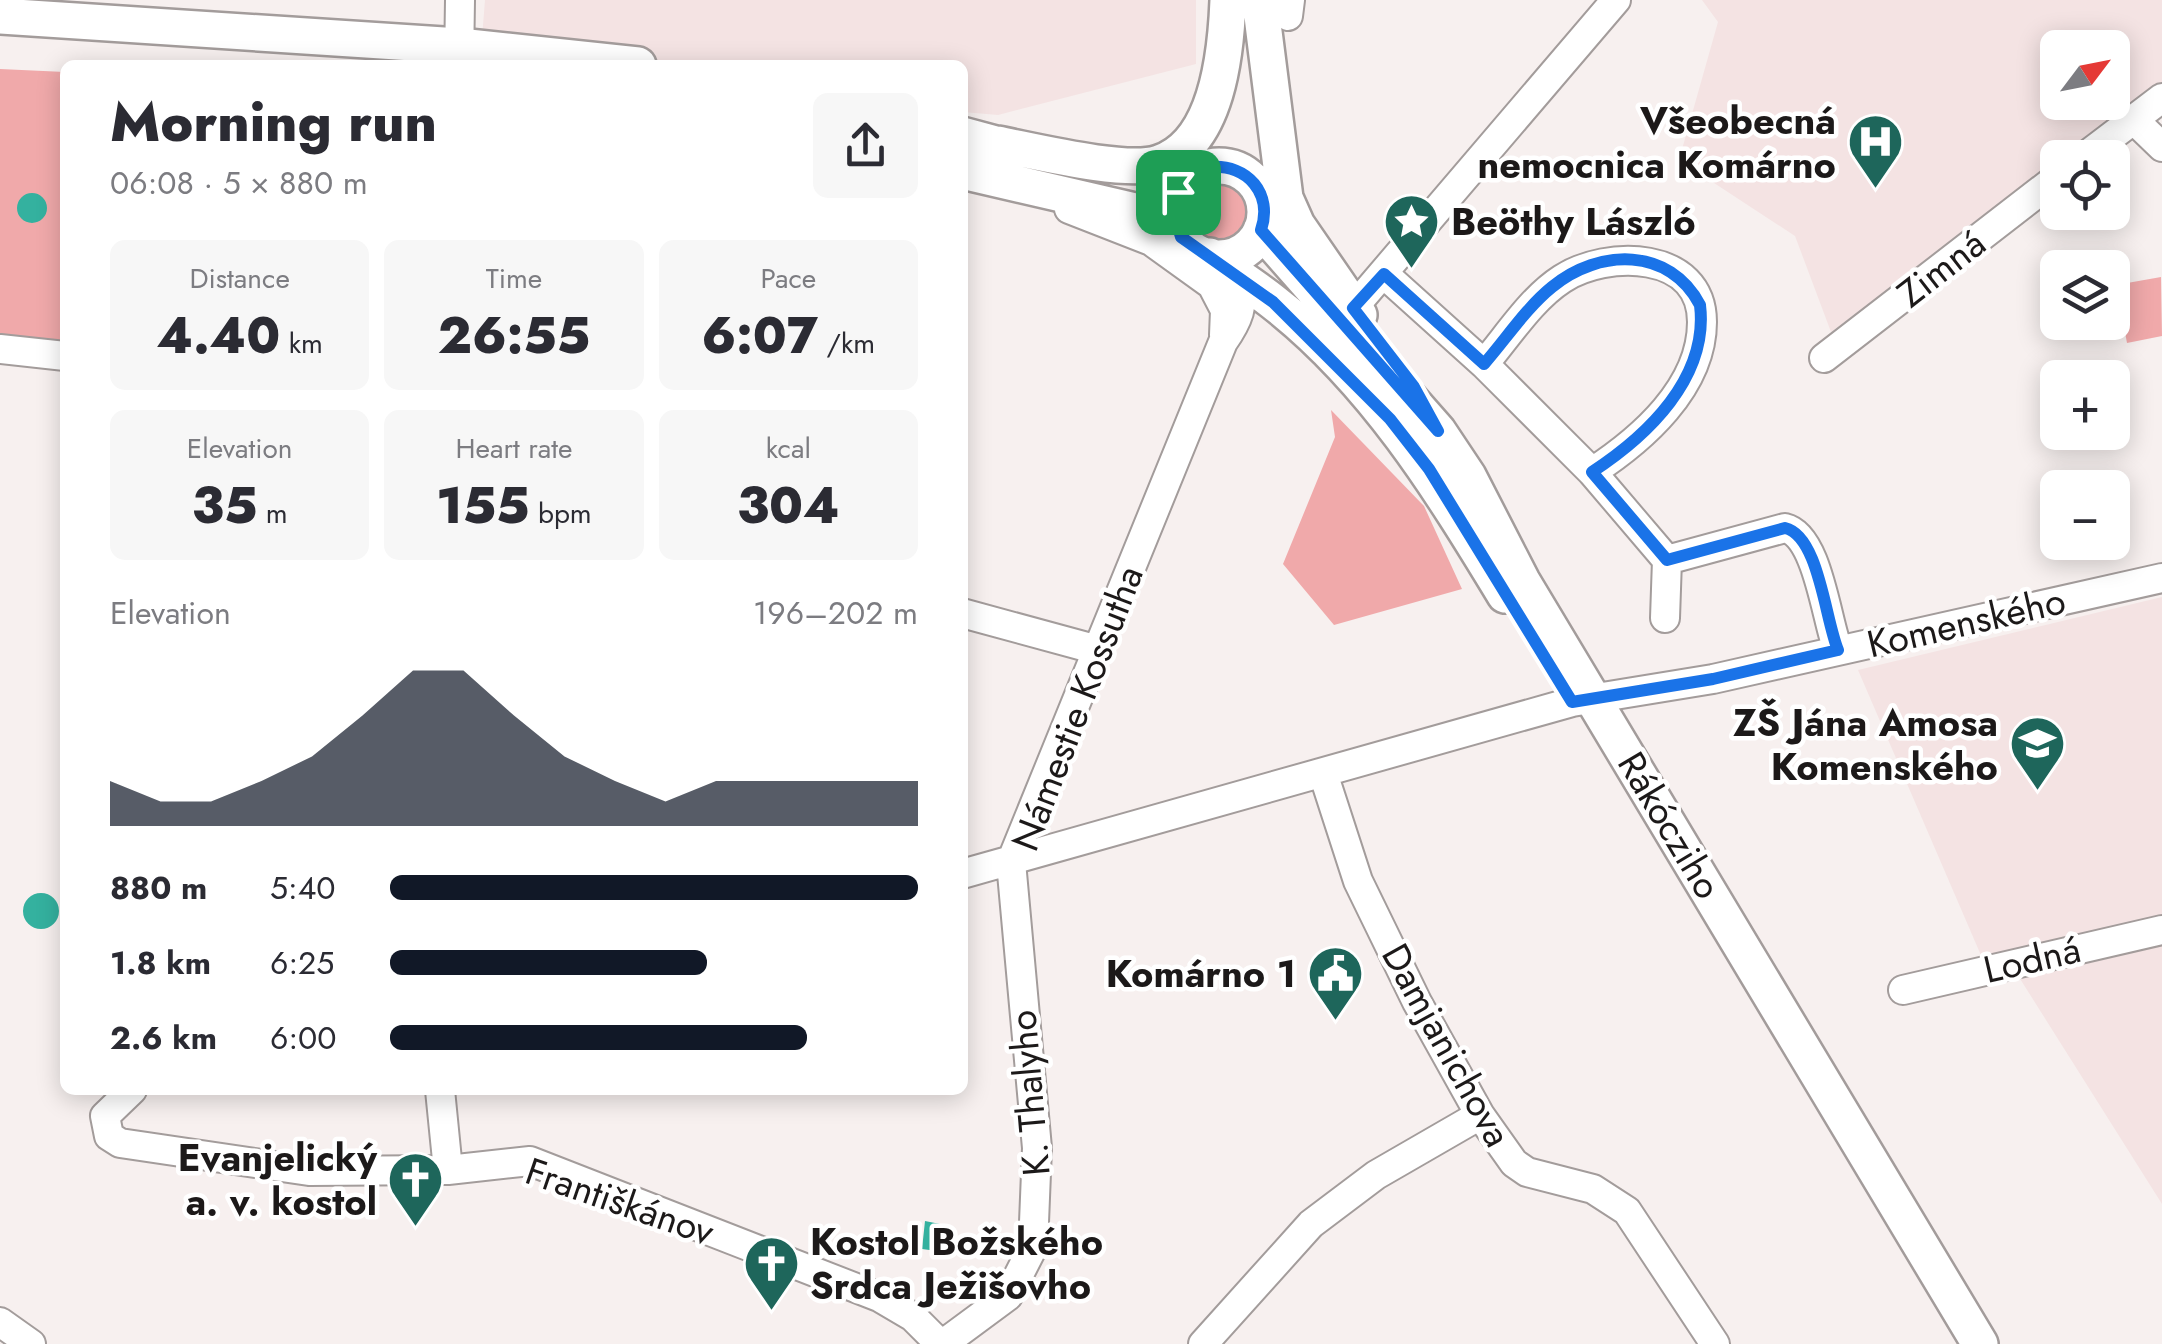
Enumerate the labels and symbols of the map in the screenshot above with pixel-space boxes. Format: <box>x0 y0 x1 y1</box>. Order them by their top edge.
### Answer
north arrow <box>2040 30 2130 120</box>
place label: Všeobecná nemocnica Komárno <box>1477 93 1836 192</box>
hospital icon: Všeobecná nemocnica Komárno <box>1845 112 1905 191</box>
pin <box>1136 150 1221 235</box>
place icon: Beöthy László <box>1382 191 1442 270</box>
place label: Beöthy László <box>1451 194 1696 249</box>
street label: Zimná <box>1885 216 1997 320</box>
street label: Námestie Kossutha <box>997 557 1157 859</box>
street label: Komenského <box>1861 572 2071 672</box>
place label: ZŠ Jána Amosa Komenského <box>1733 695 1998 794</box>
school or university icon: ZŠ Jána Amosa Komenského <box>2007 714 2067 793</box>
street label: Rákócziho <box>1604 741 1736 909</box>
street label: Lodná <box>1978 921 2086 997</box>
street label: Damjanichova <box>1368 933 1526 1157</box>
public building icon: Komárno 1 <box>1305 943 1365 1022</box>
place label: Komárno 1 <box>1106 946 1296 1001</box>
street label: K. Thalyho <box>994 1008 1064 1178</box>
place label: Evanjelický a. v. kostol <box>178 1130 378 1229</box>
street label: Františkánov <box>518 1143 722 1259</box>
church icon: Evanjelický a. v. kostol <box>386 1149 446 1228</box>
place label: Kostol Božského Srdca Ježišovho <box>810 1214 1103 1313</box>
church icon: Kostol Božského Srdca Ježišovho <box>741 1233 801 1312</box>

